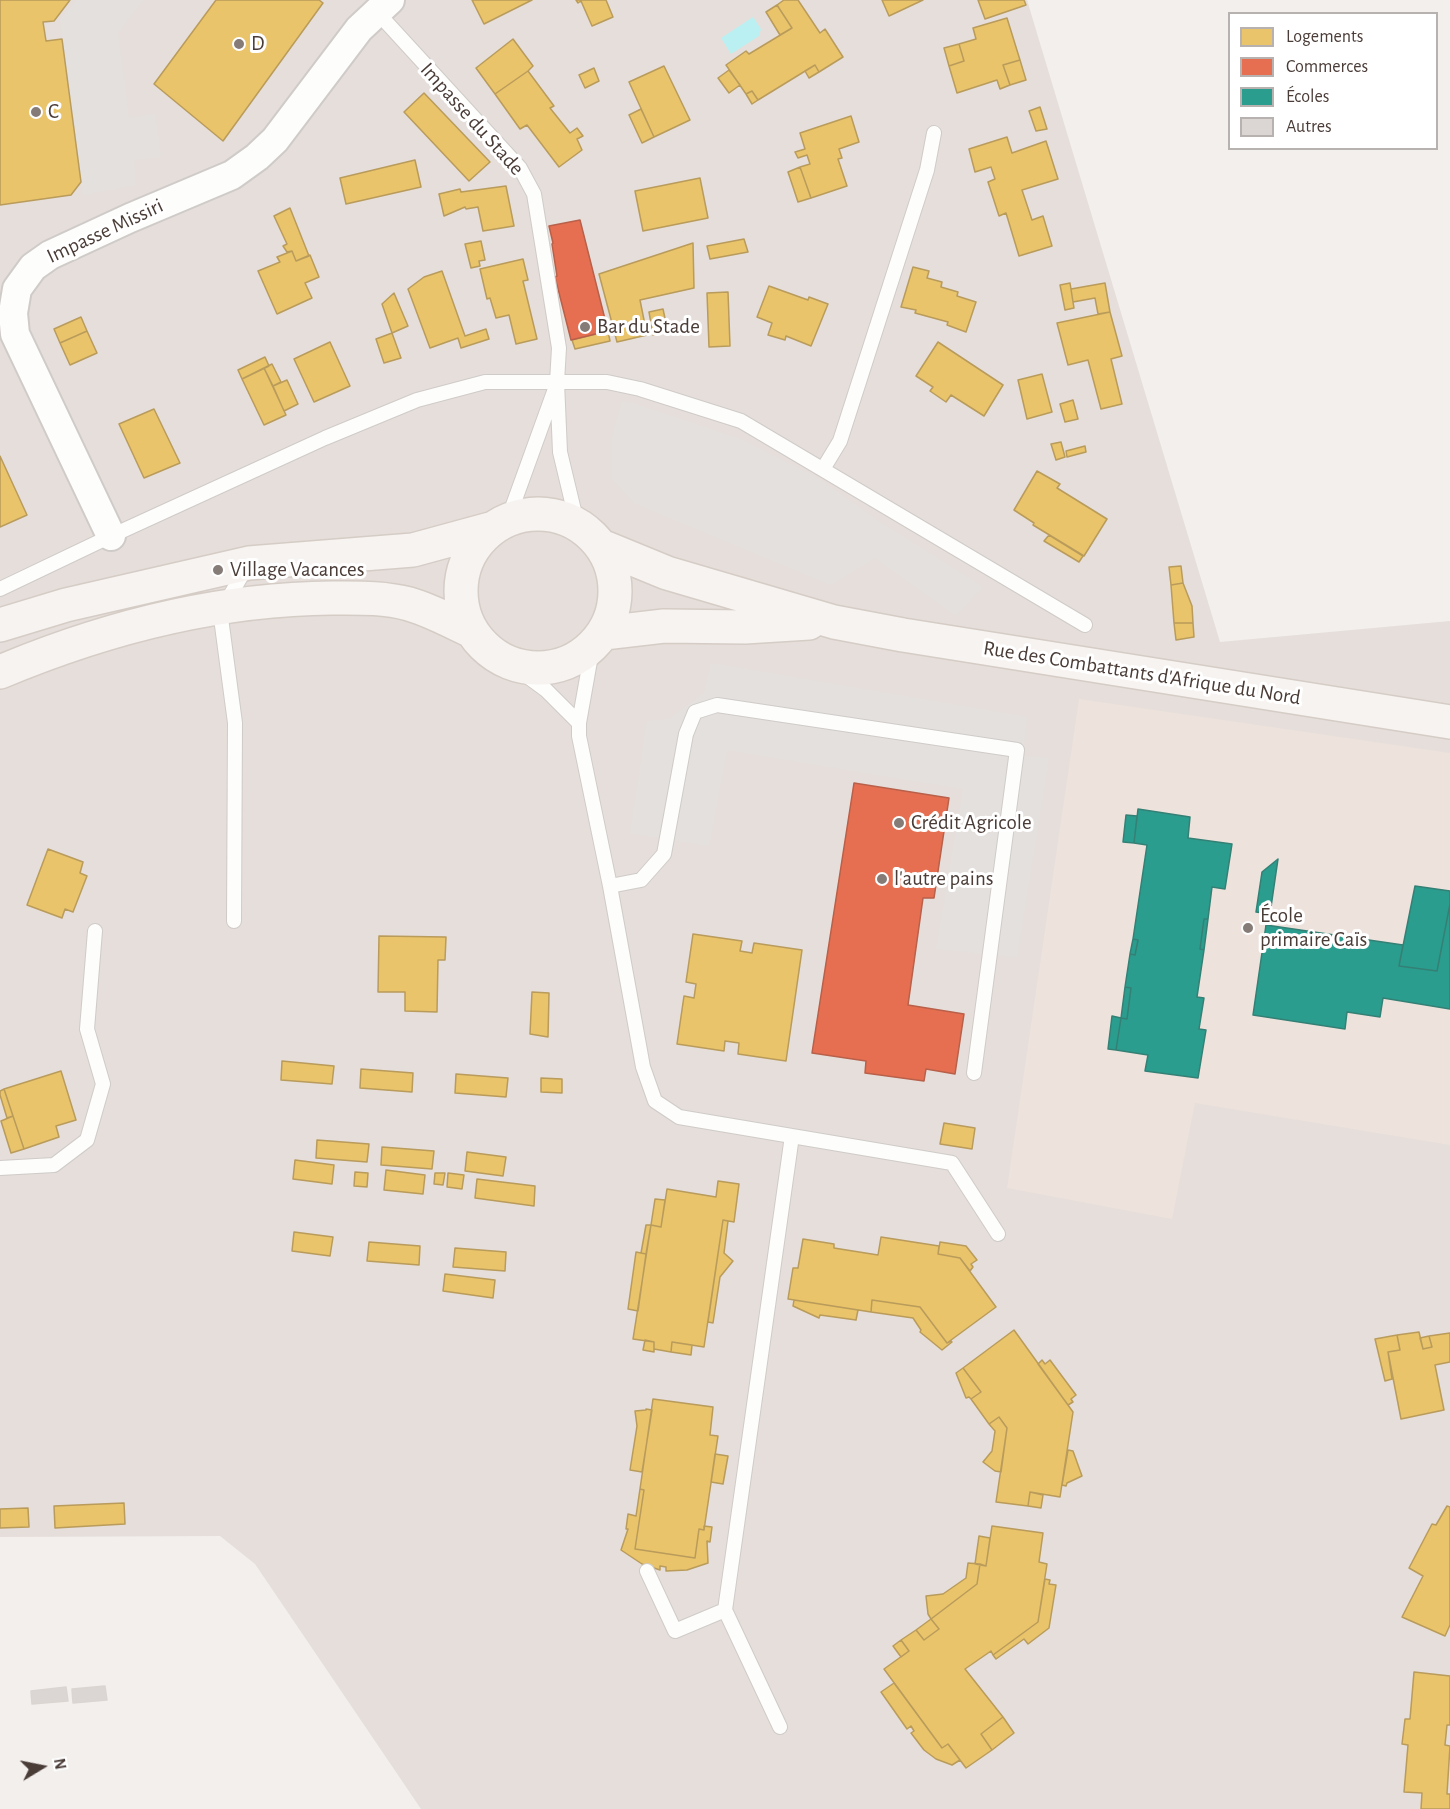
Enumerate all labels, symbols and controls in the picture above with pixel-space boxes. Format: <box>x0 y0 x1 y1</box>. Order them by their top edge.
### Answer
legend <box>1228 12 1438 150</box>
text: Logements <box>1286 28 1364 46</box>
place label: D <box>251 31 265 57</box>
marker: D <box>232 37 246 51</box>
street label: Impasse du Stade <box>415 57 529 181</box>
text: Commerces <box>1286 58 1368 76</box>
text: Écoles <box>1286 88 1329 106</box>
place label: C <box>48 99 59 125</box>
marker: C <box>29 105 43 119</box>
text: Autres <box>1286 118 1332 136</box>
street label: Impasse Missiri <box>43 193 167 269</box>
place label: Bar du Stade <box>597 314 700 340</box>
marker: Bar du Stade <box>578 320 592 334</box>
place label: Village Vacances <box>230 557 365 583</box>
marker: Village Vacances <box>211 563 225 577</box>
street label: Rue des Combattants d'Afrique du Nord <box>981 635 1303 711</box>
place label: Crédit Agricole <box>911 810 1032 836</box>
marker: Crédit Agricole <box>892 816 906 830</box>
place label: l'autre pains <box>894 866 994 892</box>
marker: l'autre pains <box>875 872 889 886</box>
place label: École primaire Caïs <box>1260 903 1367 953</box>
marker: École primaire Caïs <box>1241 921 1255 935</box>
north arrow <box>12 1737 72 1797</box>
text: N <box>51 1757 69 1771</box>

